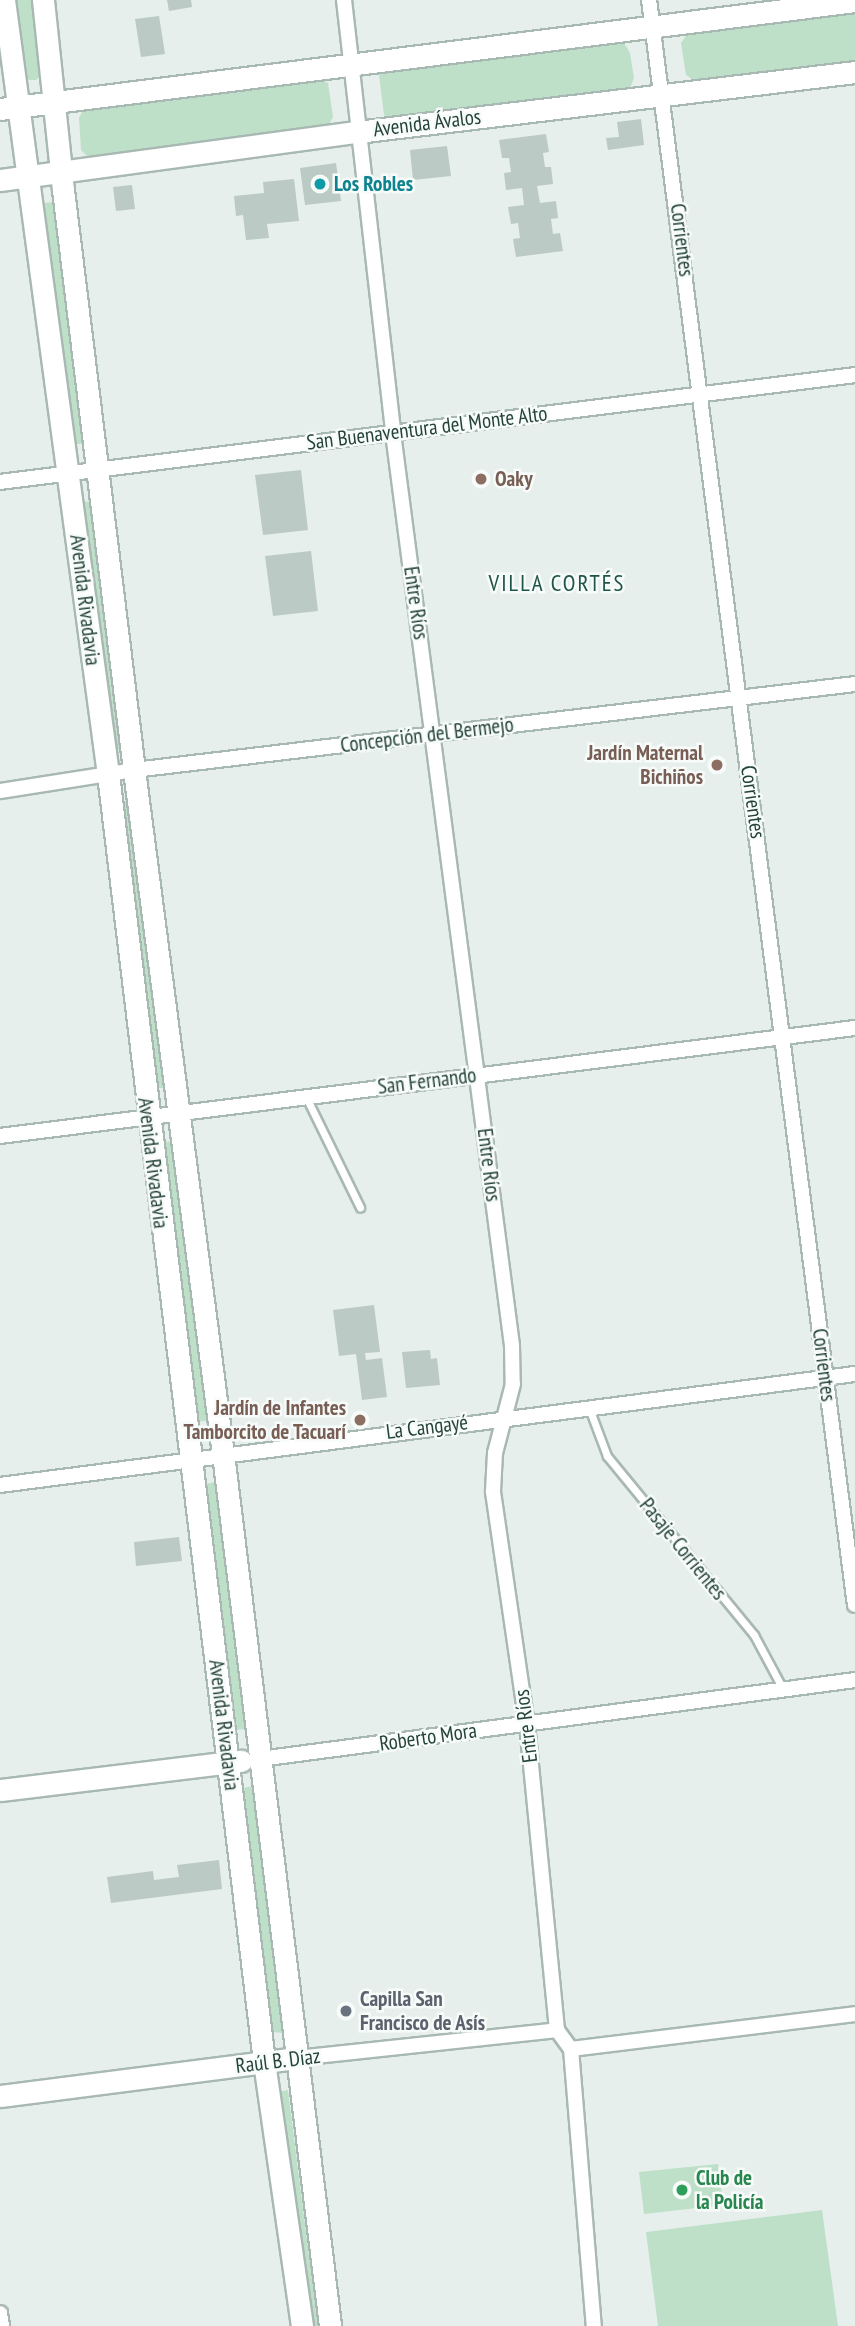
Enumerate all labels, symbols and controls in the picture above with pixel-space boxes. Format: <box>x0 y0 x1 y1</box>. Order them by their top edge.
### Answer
street label: Avenida Ávalos <box>372 104 482 142</box>
place label: Los Robles <box>334 171 413 197</box>
marker: Los Robles <box>312 176 328 192</box>
street label: Corrientes <box>665 202 699 278</box>
street label: San Buenaventura del Monte Alto <box>305 401 549 455</box>
place label: Oaky <box>495 466 533 492</box>
marker: Oaky <box>473 471 489 487</box>
street label: Avenida Rivadavia <box>64 533 106 667</box>
street label: Entre Ríos <box>398 565 434 641</box>
district label: VILLA CORTÉS <box>490 569 624 597</box>
street label: Concepción del Bermejo <box>339 712 515 758</box>
place label: Jardín Maternal Bichiños <box>587 740 703 790</box>
marker: Jardín Maternal Bichiños <box>709 757 725 773</box>
street label: Corrientes <box>735 764 771 840</box>
street label: San Fernando <box>376 1062 478 1100</box>
street label: Avenida Rivadavia <box>132 1096 174 1230</box>
street label: Entre Ríos <box>472 1127 506 1203</box>
street label: Corrientes <box>807 1327 841 1403</box>
place label: Jardín de Infantes Tamborcito de Tacuarí <box>183 1395 346 1445</box>
street label: La Cangayé <box>385 1409 469 1445</box>
marker: Jardín de Infantes Tamborcito de Tacuarí <box>352 1412 368 1428</box>
street label: Pasaje Corrientes <box>634 1493 732 1605</box>
street label: Avenida Rivadavia <box>203 1658 245 1792</box>
street label: Entre Ríos <box>509 1688 543 1764</box>
street label: Roberto Mora <box>378 1718 478 1756</box>
place label: Capilla San Francisco de Asís <box>360 1986 486 2036</box>
marker: Capilla San Francisco de Asís <box>338 2003 354 2019</box>
street label: Raúl B. Díaz <box>234 2043 322 2079</box>
place label: Club de la Policía <box>696 2165 763 2215</box>
marker: Club de la Policía <box>674 2182 690 2198</box>

